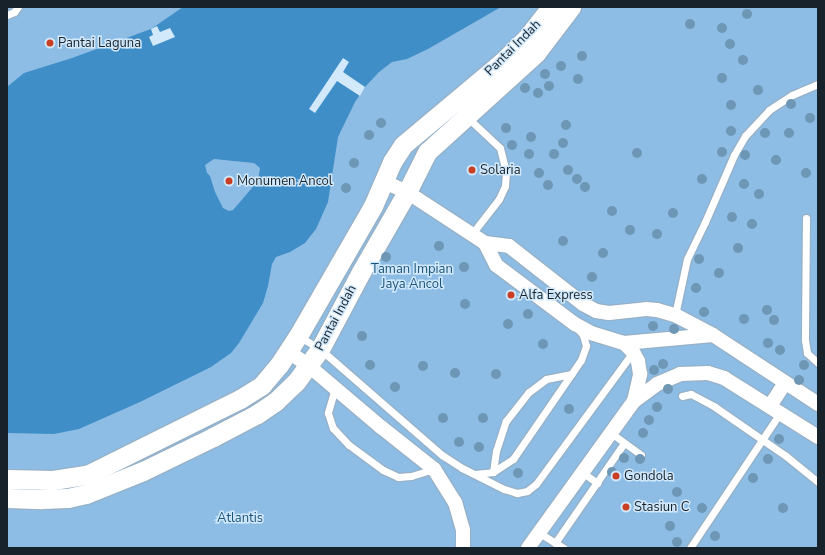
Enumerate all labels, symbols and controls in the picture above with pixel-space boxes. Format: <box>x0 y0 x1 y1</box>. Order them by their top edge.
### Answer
street label: Pantai Indah <box>482 17 544 79</box>
place label: Pantai Laguna <box>58 35 141 51</box>
marker: Pantai Laguna <box>45 38 55 48</box>
place label: Solaria <box>480 162 521 178</box>
marker: Solaria <box>467 165 477 175</box>
place label: Monumen Ancol <box>237 173 333 189</box>
marker: Monumen Ancol <box>224 176 234 186</box>
park label: Taman Impian Jaya Ancol <box>371 262 453 293</box>
street label: Pantai Indah <box>312 282 360 354</box>
place label: Alfa Express <box>519 287 593 303</box>
marker: Alfa Express <box>506 290 516 300</box>
place label: Gondola <box>624 468 674 484</box>
marker: Gondola <box>611 471 621 481</box>
place label: Stasiun C <box>634 499 689 515</box>
marker: Stasiun C <box>621 502 631 512</box>
park label: Atlantis <box>217 510 263 526</box>

